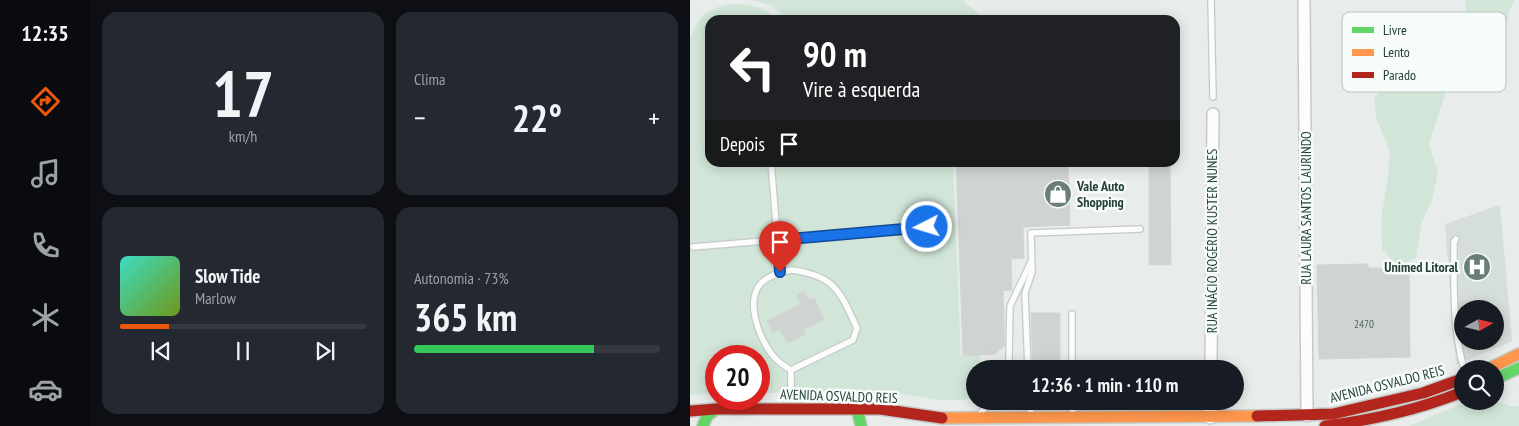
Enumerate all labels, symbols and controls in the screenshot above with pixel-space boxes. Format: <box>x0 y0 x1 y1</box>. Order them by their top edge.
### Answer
legend <box>1342 12 1506 92</box>
text: 12:35 <box>21 19 69 47</box>
text: Livre <box>1383 21 1407 39</box>
text: 90 m <box>803 31 867 77</box>
icon: left <box>720 35 785 100</box>
text: Lento <box>1383 43 1410 61</box>
text: 17 <box>212 51 274 135</box>
text: Parado <box>1383 66 1416 84</box>
text: Clima <box>414 69 445 89</box>
text: Vire à esquerda <box>803 75 920 103</box>
icon: directions <box>28 84 63 119</box>
text: 22° <box>512 93 562 142</box>
text: − <box>414 99 426 136</box>
text: + <box>648 99 660 136</box>
text: km/h <box>229 126 257 146</box>
icon: arrive <box>775 130 803 158</box>
street label: RUA LAURA SANTOS LAURINDO <box>1297 131 1315 285</box>
text: Depois <box>720 132 765 156</box>
street label: RUA INÁCIO ROGÉRIO KUSTER NUNES <box>1203 149 1221 333</box>
icon: music <box>28 156 63 191</box>
place label: Vale Auto Shopping <box>1076 177 1125 211</box>
shop icon: Vale Auto Shopping <box>1043 179 1073 209</box>
position arrow <box>900 200 952 252</box>
pin <box>759 221 801 272</box>
icon: phone <box>28 228 63 263</box>
icon: arrive <box>766 228 794 256</box>
hospital icon: Unimed Litoral <box>1462 252 1492 282</box>
place label: Unimed Litoral <box>1384 258 1459 276</box>
text: Slow Tide <box>195 264 260 288</box>
text: Autonomia · 73% <box>414 268 509 288</box>
text: Marlow <box>195 288 236 308</box>
text: 365 km <box>414 292 517 341</box>
icon: climate <box>28 300 63 335</box>
north arrow <box>1454 300 1504 350</box>
map controls <box>1454 300 1504 410</box>
house number: 2470 <box>1354 317 1374 331</box>
icon: previous <box>147 337 175 365</box>
icon: pause <box>229 337 257 365</box>
icon: next <box>311 337 339 365</box>
speed limit sign: 20 <box>705 345 770 410</box>
button: search <box>1454 360 1504 410</box>
street label: AVENIDA OSVALDO REIS <box>1328 361 1446 407</box>
icon: car <box>28 372 63 407</box>
text: 12:36 · 1 min · 110 m <box>1032 373 1178 397</box>
street label: AVENIDA OSVALDO REIS <box>780 385 898 407</box>

